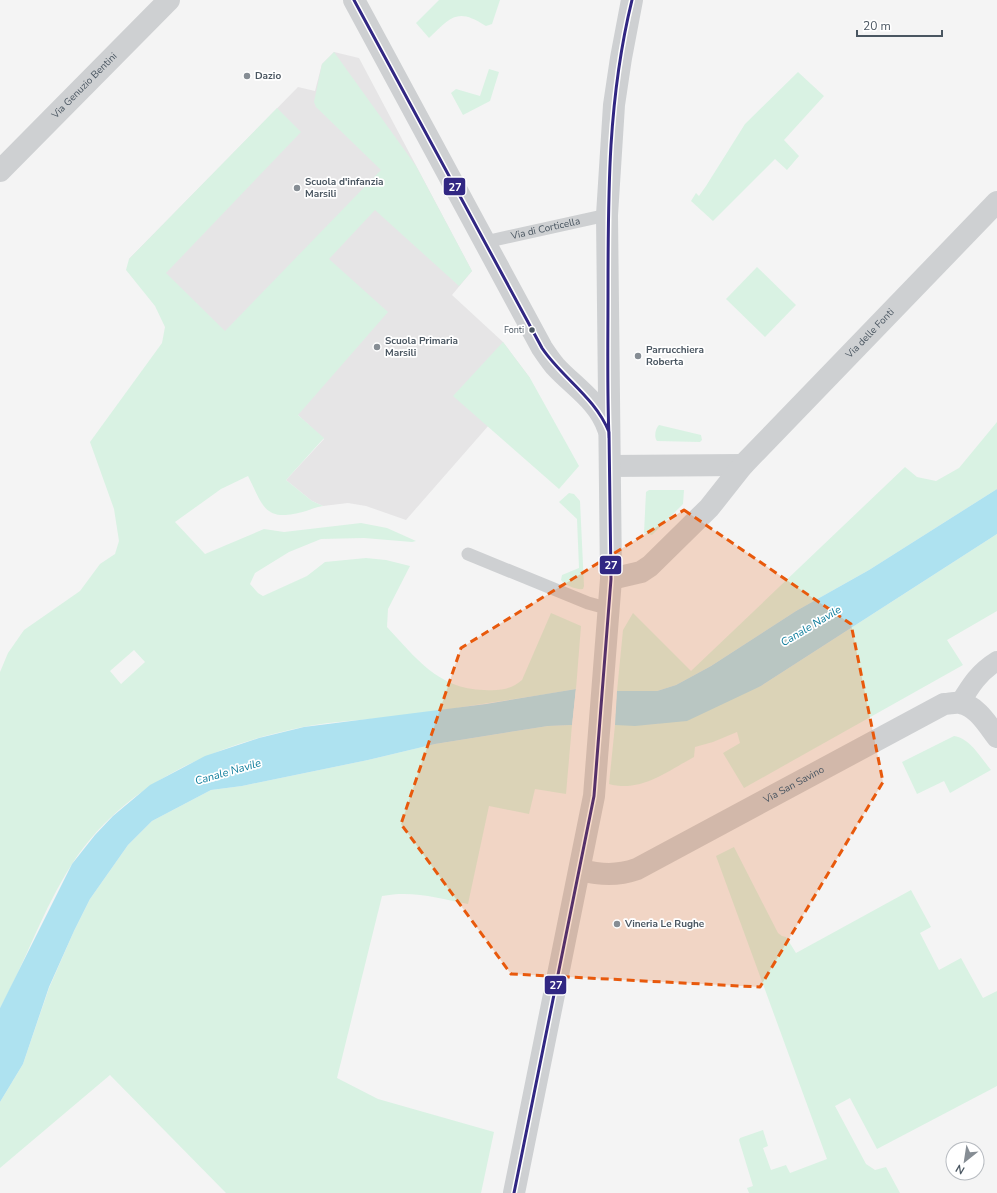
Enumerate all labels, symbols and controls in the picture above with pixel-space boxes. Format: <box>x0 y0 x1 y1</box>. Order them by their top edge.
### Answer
scale bar <box>857 12 942 38</box>
text: 20 m <box>863 18 891 34</box>
street label: Via Genuzio Bentini <box>48 50 120 122</box>
place label: Dazio <box>255 69 281 83</box>
marker: Dazio <box>242 71 252 81</box>
place label: Scuola d'infanzia Marsili <box>305 175 383 201</box>
line badge: 27 <box>443 177 466 196</box>
text: 27 <box>448 180 462 195</box>
marker: Scuola d'infanzia Marsili <box>292 183 302 193</box>
street label: Via di Corticella <box>509 214 582 243</box>
street label: Via delle Fonti <box>842 305 897 362</box>
place label: Fonti <box>504 324 524 336</box>
marker: Fonti <box>527 325 537 335</box>
place label: Scuola Primaria Marsili <box>385 334 458 360</box>
marker: Scuola Primaria Marsili <box>372 342 382 352</box>
place label: Parrucchiera Roberta <box>646 343 704 369</box>
marker: Parrucchiera Roberta <box>633 351 643 361</box>
line badge: 27 <box>599 555 622 575</box>
text: 27 <box>604 558 618 573</box>
water label: Canale Navile <box>778 602 844 650</box>
water label: Canale Navile <box>193 755 263 789</box>
street label: Via San Savino <box>760 762 827 807</box>
place label: Vineria Le Rughe <box>624 917 705 931</box>
marker: Vineria Le Rughe <box>612 919 622 929</box>
line badge: 27 <box>544 975 567 995</box>
text: 27 <box>549 978 563 993</box>
north arrow <box>945 1141 985 1181</box>
text: N <box>953 1161 968 1178</box>

